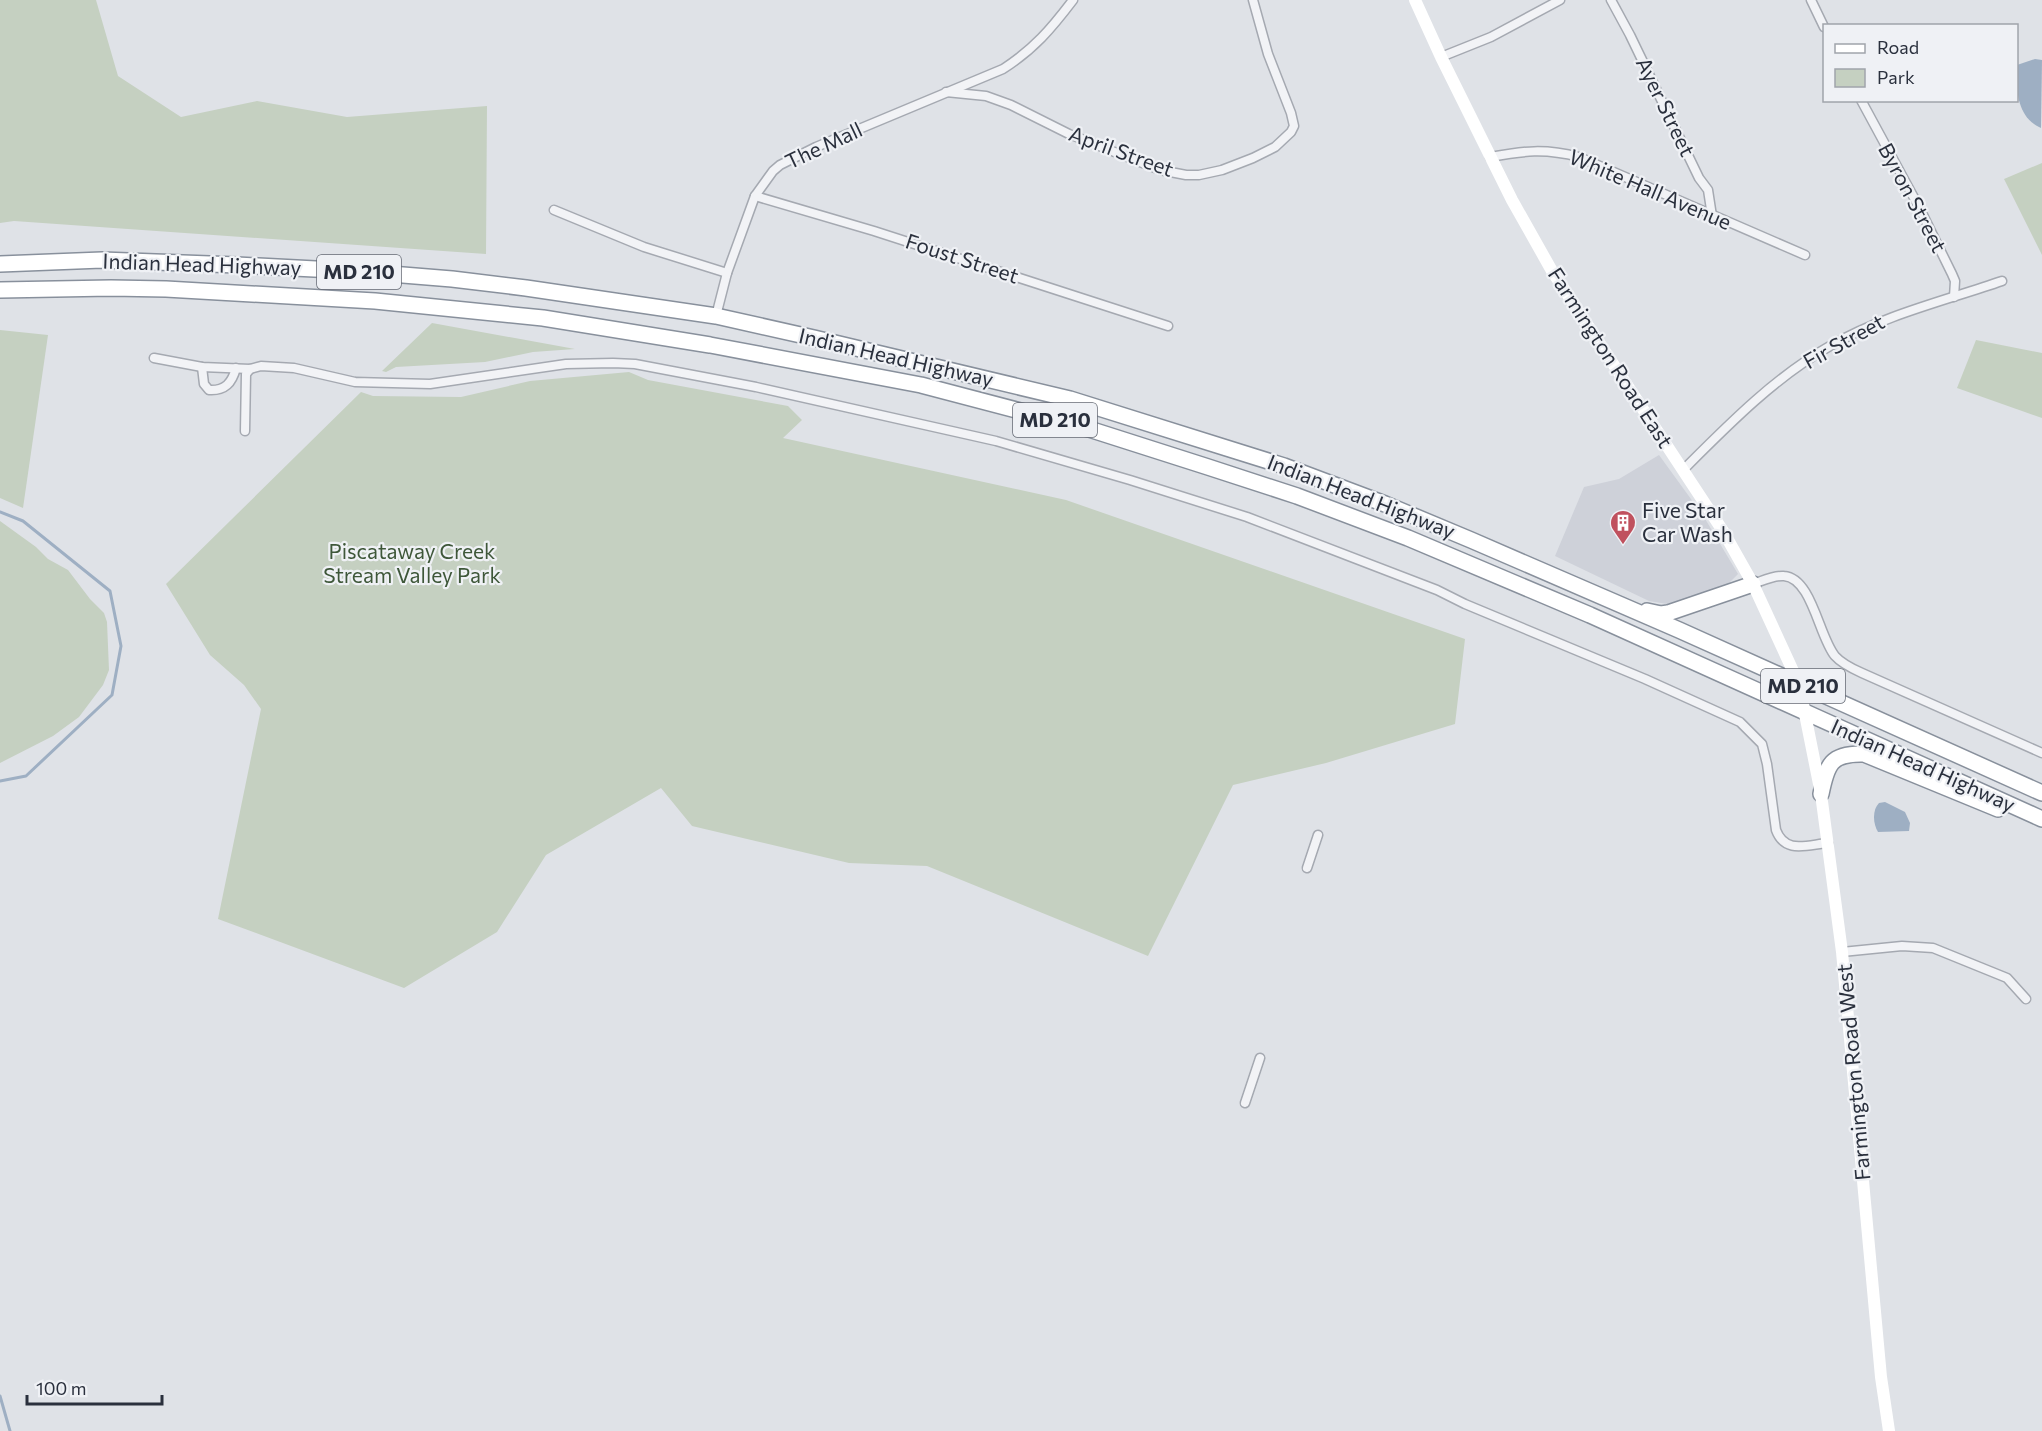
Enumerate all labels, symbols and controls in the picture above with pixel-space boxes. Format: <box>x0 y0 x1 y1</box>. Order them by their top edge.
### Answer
legend <box>1823 24 2018 102</box>
text: Road <box>1877 36 1919 58</box>
street label: Ayer Street <box>1632 53 1701 160</box>
text: Park <box>1877 66 1915 88</box>
street label: The Mall <box>781 116 866 173</box>
street label: April Street <box>1066 120 1177 181</box>
street label: Byron Street <box>1874 138 1953 256</box>
street label: White Hall Avenue <box>1566 143 1735 234</box>
street label: Foust Street <box>903 228 1022 288</box>
street label: Indian Head Highway <box>102 248 302 279</box>
road number: MD 210 <box>317 255 401 289</box>
street label: Farmington Road East <box>1544 262 1679 452</box>
street label: Fir Street <box>1798 308 1888 373</box>
street label: Indian Head Highway <box>797 322 996 391</box>
road number: MD 210 <box>1013 403 1097 437</box>
street label: Indian Head Highway <box>1264 448 1459 543</box>
place label: Five Star Car Wash <box>1642 497 1733 546</box>
building icon: Five Star Car Wash <box>1608 508 1638 546</box>
park label: Piscataway Creek Stream Valley Park <box>323 538 501 587</box>
road number: MD 210 <box>1761 669 1845 703</box>
street label: Indian Head Highway <box>1828 713 2020 817</box>
street label: Farmington Road West <box>1831 963 1874 1182</box>
scale bar <box>27 1368 162 1406</box>
text: 100 m <box>36 1377 86 1399</box>

